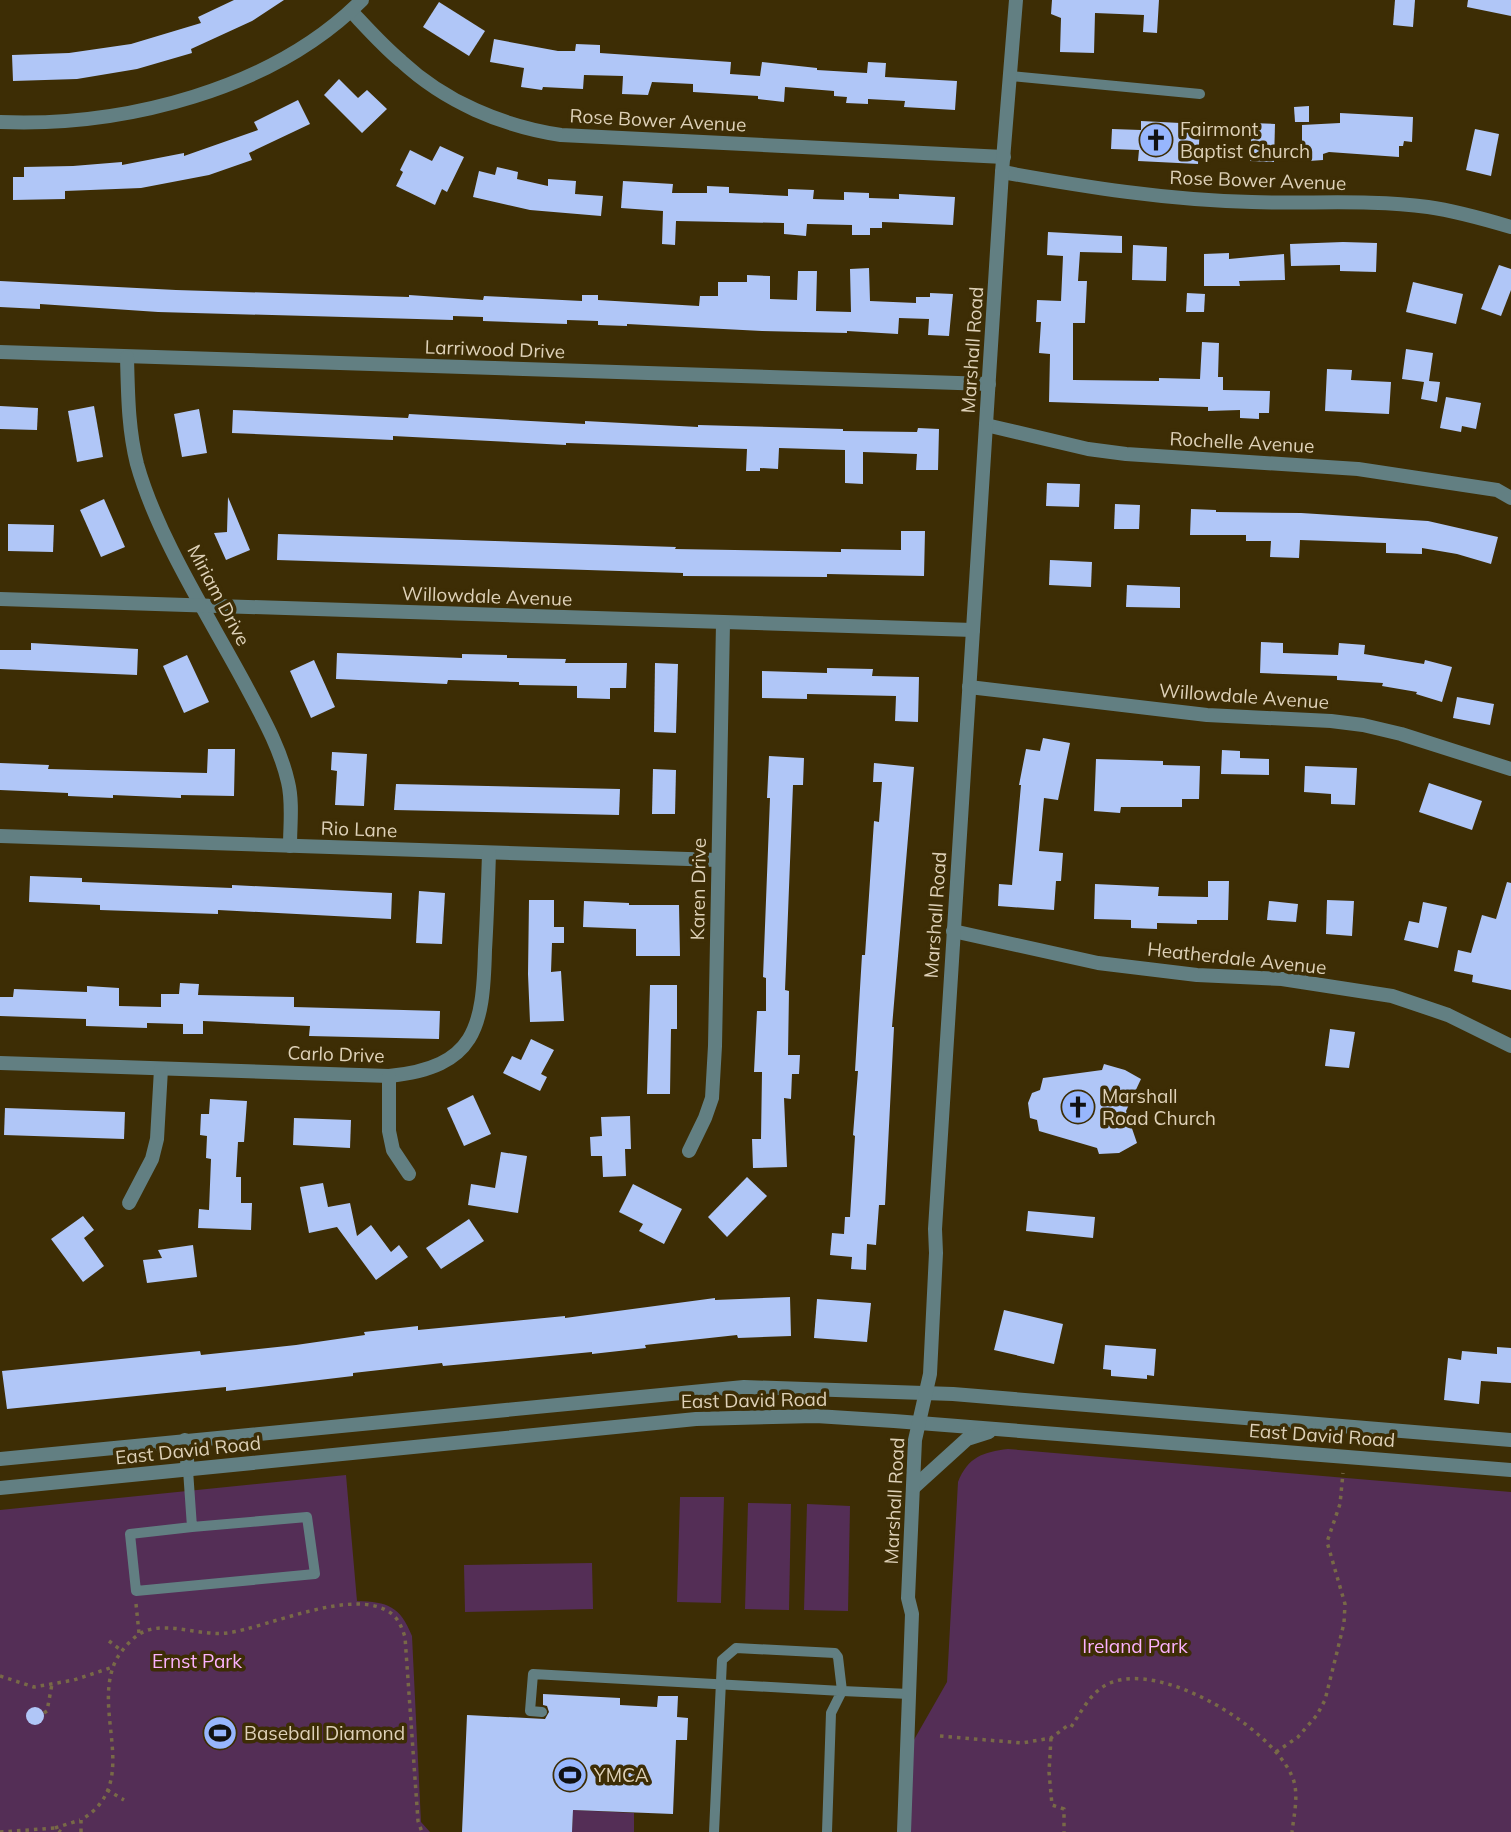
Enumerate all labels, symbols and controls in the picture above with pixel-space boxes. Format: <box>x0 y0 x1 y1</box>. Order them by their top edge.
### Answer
street label: Rose Bower Avenue <box>569 103 747 137</box>
place label: Fairmont Baptist Church <box>1180 117 1310 163</box>
church icon: Fairmont Baptist Church <box>1137 121 1175 159</box>
street label: Rose Bower Avenue <box>1169 165 1347 195</box>
street label: Marshall Road <box>956 286 988 414</box>
street label: Larriwood Drive <box>424 335 566 363</box>
street label: Rochelle Avenue <box>1169 426 1315 458</box>
street label: Miriam Drive <box>182 540 256 650</box>
street label: Willowdale Avenue <box>401 581 573 611</box>
street label: Willowdale Avenue <box>1158 678 1330 714</box>
street label: Rio Lane <box>320 816 398 842</box>
street label: Karen Drive <box>685 838 711 940</box>
street label: Marshall Road <box>919 851 951 979</box>
street label: Heatherdale Avenue <box>1146 937 1328 979</box>
street label: Carlo Drive <box>287 1040 385 1068</box>
place label: Marshall Road Church <box>1102 1084 1216 1130</box>
church icon: Marshall Road Church <box>1059 1088 1097 1126</box>
street label: East David Road <box>681 1387 827 1413</box>
street label: East David Road <box>1248 1418 1396 1452</box>
street label: East David Road <box>114 1430 262 1470</box>
street label: Marshall Road <box>879 1437 909 1565</box>
park label: Ireland Park <box>1082 1634 1188 1658</box>
park label: Ernst Park <box>152 1649 242 1673</box>
sports icon: Baseball Diamond <box>201 1714 239 1752</box>
place label: Baseball Diamond <box>244 1721 405 1745</box>
sports icon: YMCA <box>551 1756 589 1794</box>
place label: YMCA <box>593 1763 649 1787</box>

